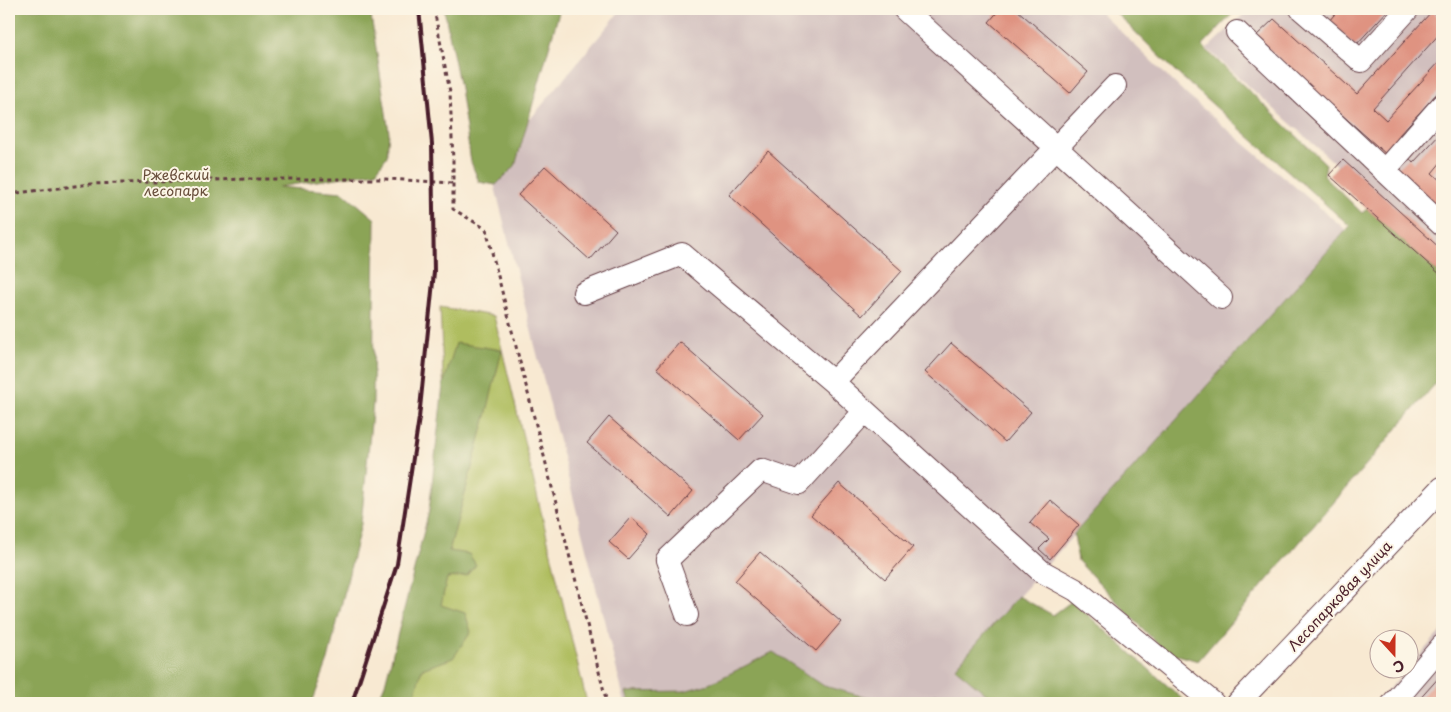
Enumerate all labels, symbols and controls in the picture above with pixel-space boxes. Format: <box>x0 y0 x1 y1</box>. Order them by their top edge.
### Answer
park label: Ржевский лесопарк <box>142 164 210 201</box>
street label: Лесопарковая улица <box>1283 535 1397 656</box>
north arrow <box>1368 630 1418 680</box>
text: С <box>1390 655 1408 678</box>

